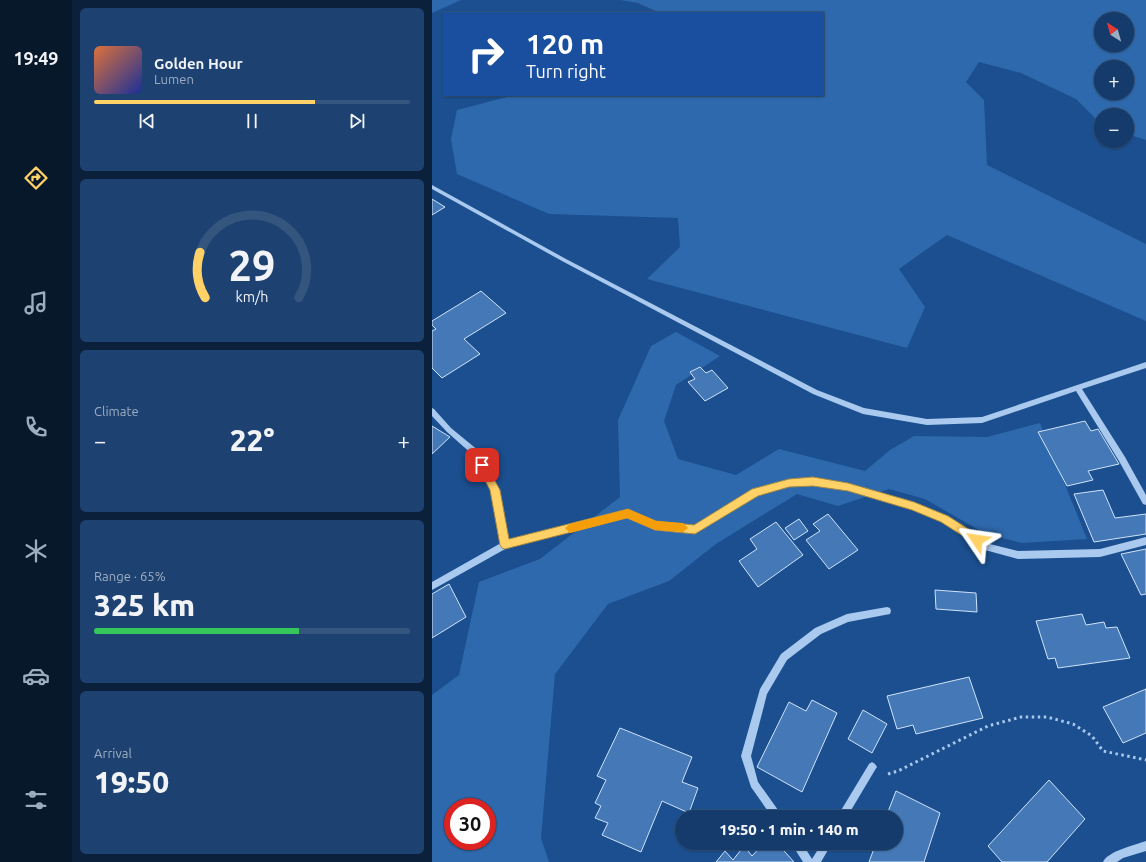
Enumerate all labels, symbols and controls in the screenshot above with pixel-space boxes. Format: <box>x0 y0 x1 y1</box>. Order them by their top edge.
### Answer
north arrow <box>1094 12 1134 52</box>
map controls <box>1094 12 1134 148</box>
icon: right <box>460 28 512 80</box>
text: 120 m <box>526 28 604 59</box>
text: 19:49 <box>13 48 59 68</box>
text: Golden Hour <box>154 55 243 72</box>
button: + <box>1094 60 1134 100</box>
text: Turn right <box>526 61 606 81</box>
text: Lumen <box>154 72 194 86</box>
button: − <box>1094 108 1134 148</box>
icon: previous <box>136 110 158 132</box>
icon: pause <box>241 110 263 132</box>
icon: next <box>346 110 368 132</box>
icon: directions <box>22 164 50 192</box>
text: 29 <box>229 242 275 289</box>
icon: music <box>22 289 50 317</box>
text: km/h <box>236 289 268 305</box>
text: Climate <box>94 404 139 418</box>
icon: phone <box>22 413 50 441</box>
text: 22° <box>230 423 274 457</box>
text: − <box>94 428 106 453</box>
text: + <box>398 428 410 453</box>
pin <box>465 448 499 482</box>
icon: arrive <box>471 454 493 476</box>
position arrow <box>956 519 998 561</box>
icon: climate <box>22 537 50 565</box>
text: Range · 65% <box>94 569 166 583</box>
text: 325 km <box>94 588 195 622</box>
icon: car <box>22 662 50 690</box>
text: Arrival <box>94 746 132 760</box>
text: 19:50 <box>94 765 169 799</box>
icon: filters <box>22 786 50 814</box>
speed limit sign: 30 <box>444 798 496 850</box>
text: 19:50 · 1 min · 140 m <box>719 821 859 838</box>

